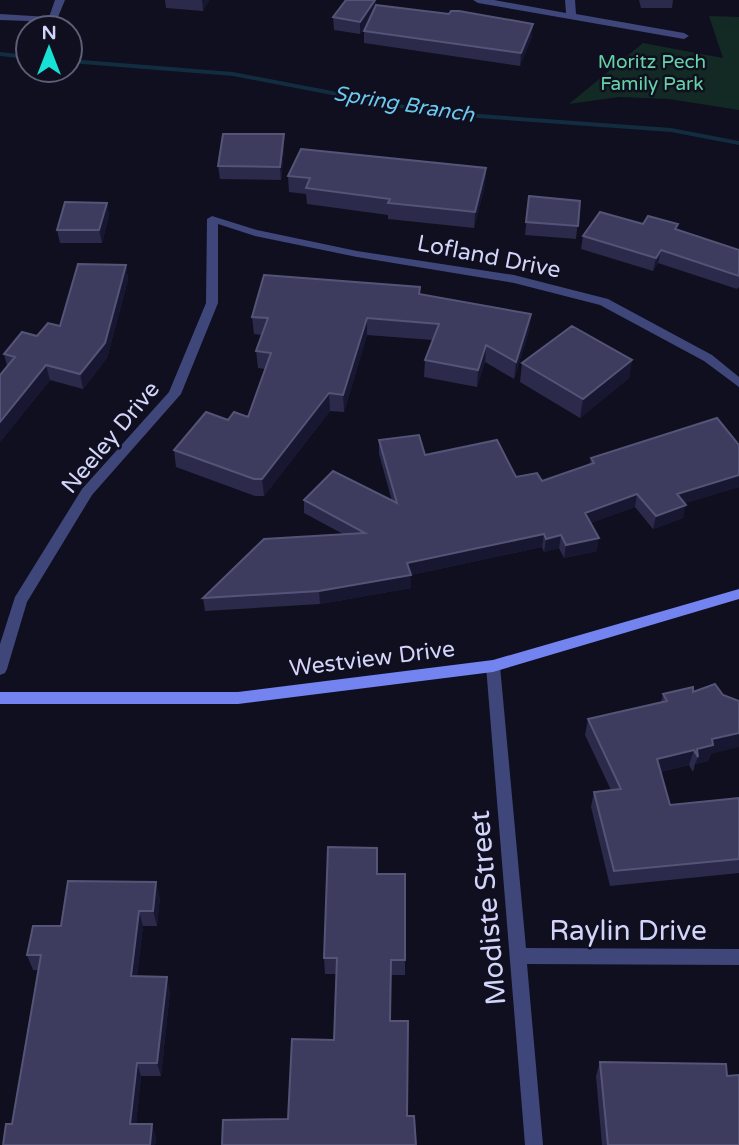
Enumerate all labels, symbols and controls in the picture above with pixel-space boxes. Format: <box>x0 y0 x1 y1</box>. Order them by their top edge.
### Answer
north arrow <box>14 14 84 84</box>
text: N <box>41 22 57 44</box>
park label: Moritz Pech Family Park <box>598 51 706 95</box>
water label: Spring Branch <box>332 81 477 128</box>
street label: Lofland Drive <box>415 229 563 285</box>
street label: Neeley Drive <box>56 376 166 499</box>
street label: Westview Drive <box>288 635 456 683</box>
street label: Modiste Street <box>463 809 513 1007</box>
street label: Raylin Drive <box>549 914 707 948</box>

